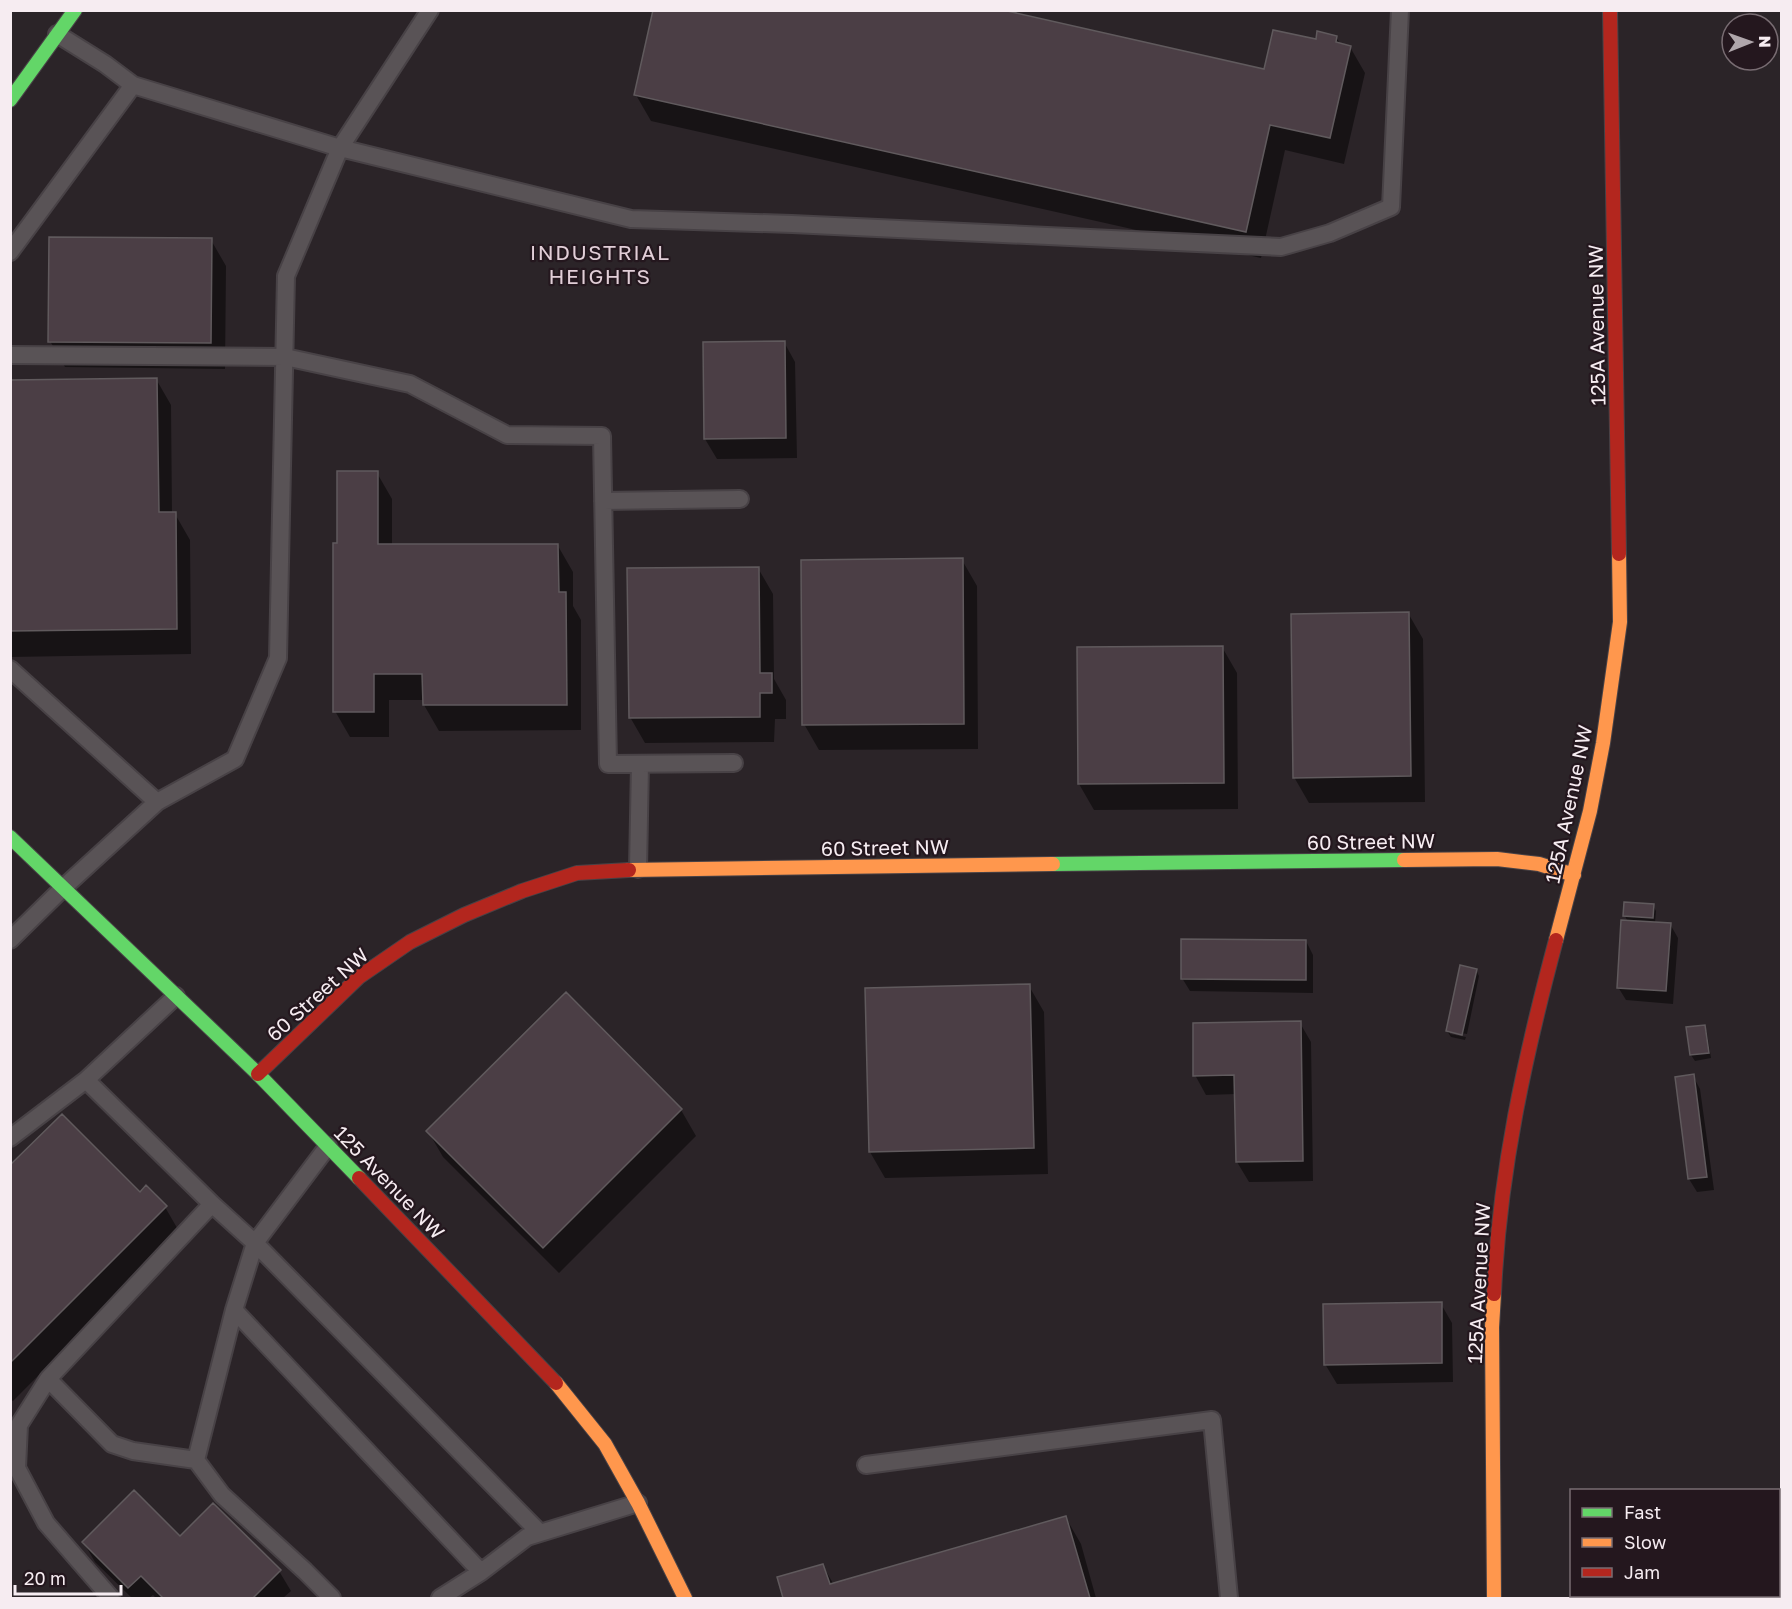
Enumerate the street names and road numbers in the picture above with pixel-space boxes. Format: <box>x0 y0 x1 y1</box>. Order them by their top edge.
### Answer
street label: 125A Avenue NW <box>1583 244 1609 406</box>
street label: 125A Avenue NW <box>1539 723 1597 885</box>
street label: 60 Street NW <box>1307 828 1435 854</box>
street label: 60 Street NW <box>821 834 949 860</box>
street label: 60 Street NW <box>261 942 373 1046</box>
street label: 125 Avenue NW <box>330 1120 450 1244</box>
street label: 125A Avenue NW <box>1462 1202 1494 1364</box>

